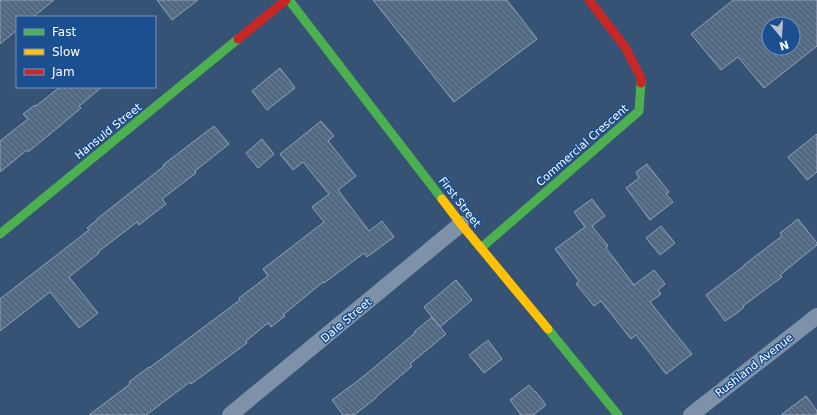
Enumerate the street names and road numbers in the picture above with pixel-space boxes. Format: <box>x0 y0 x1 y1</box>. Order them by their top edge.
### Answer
street label: Hansuld Street <box>72 100 145 162</box>
street label: Commercial Crescent <box>534 101 632 189</box>
street label: First Street <box>436 175 484 231</box>
street label: Dale Street <box>318 295 375 345</box>
street label: Rushland Avenue <box>713 331 796 400</box>

